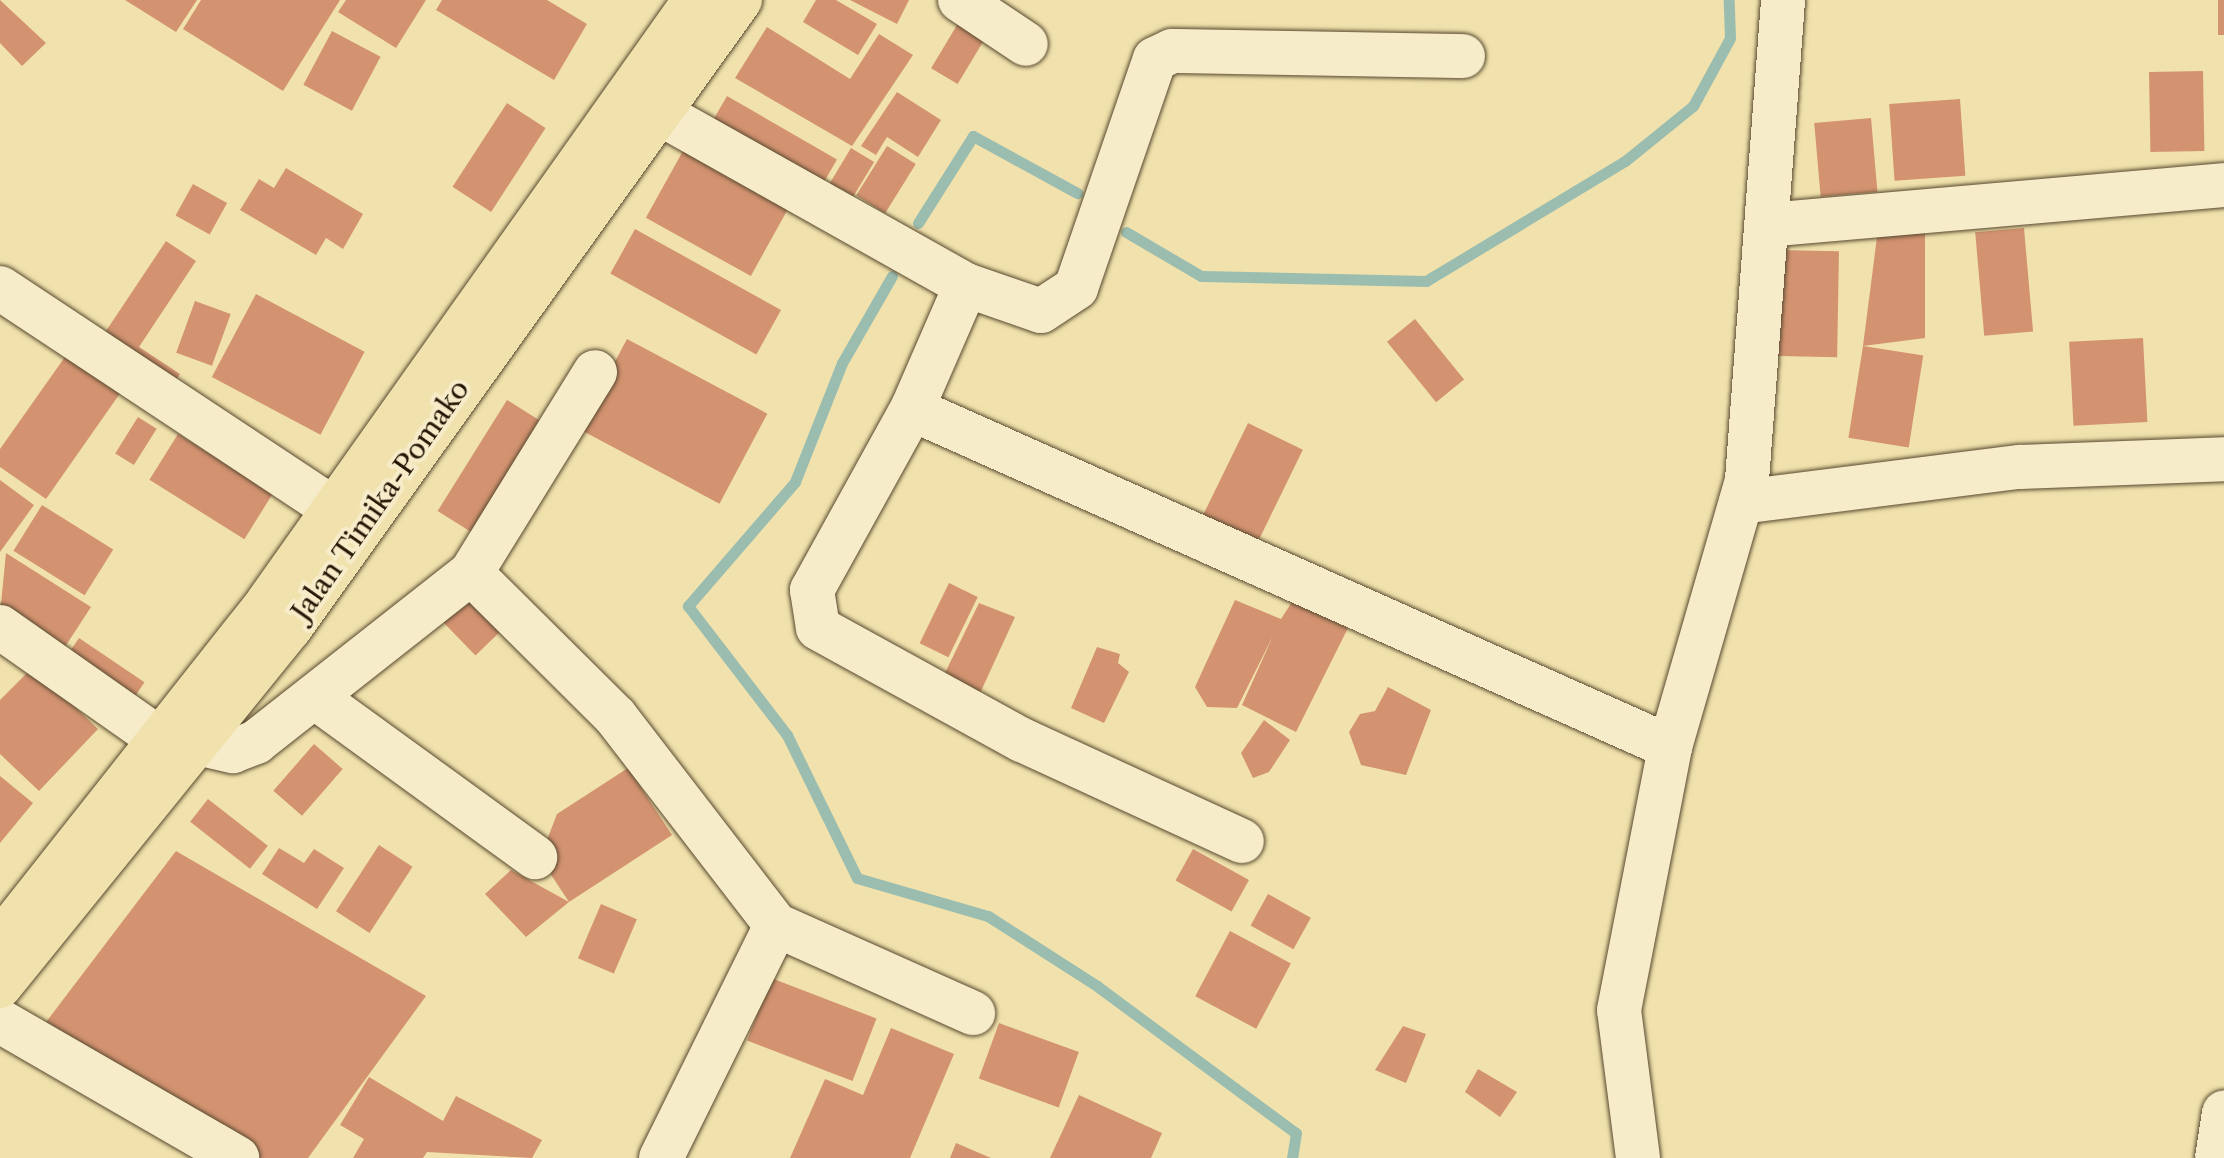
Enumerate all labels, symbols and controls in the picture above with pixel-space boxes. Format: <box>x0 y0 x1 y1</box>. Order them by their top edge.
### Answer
street label: Jalan Timika-Pomako <box>284 373 476 627</box>

